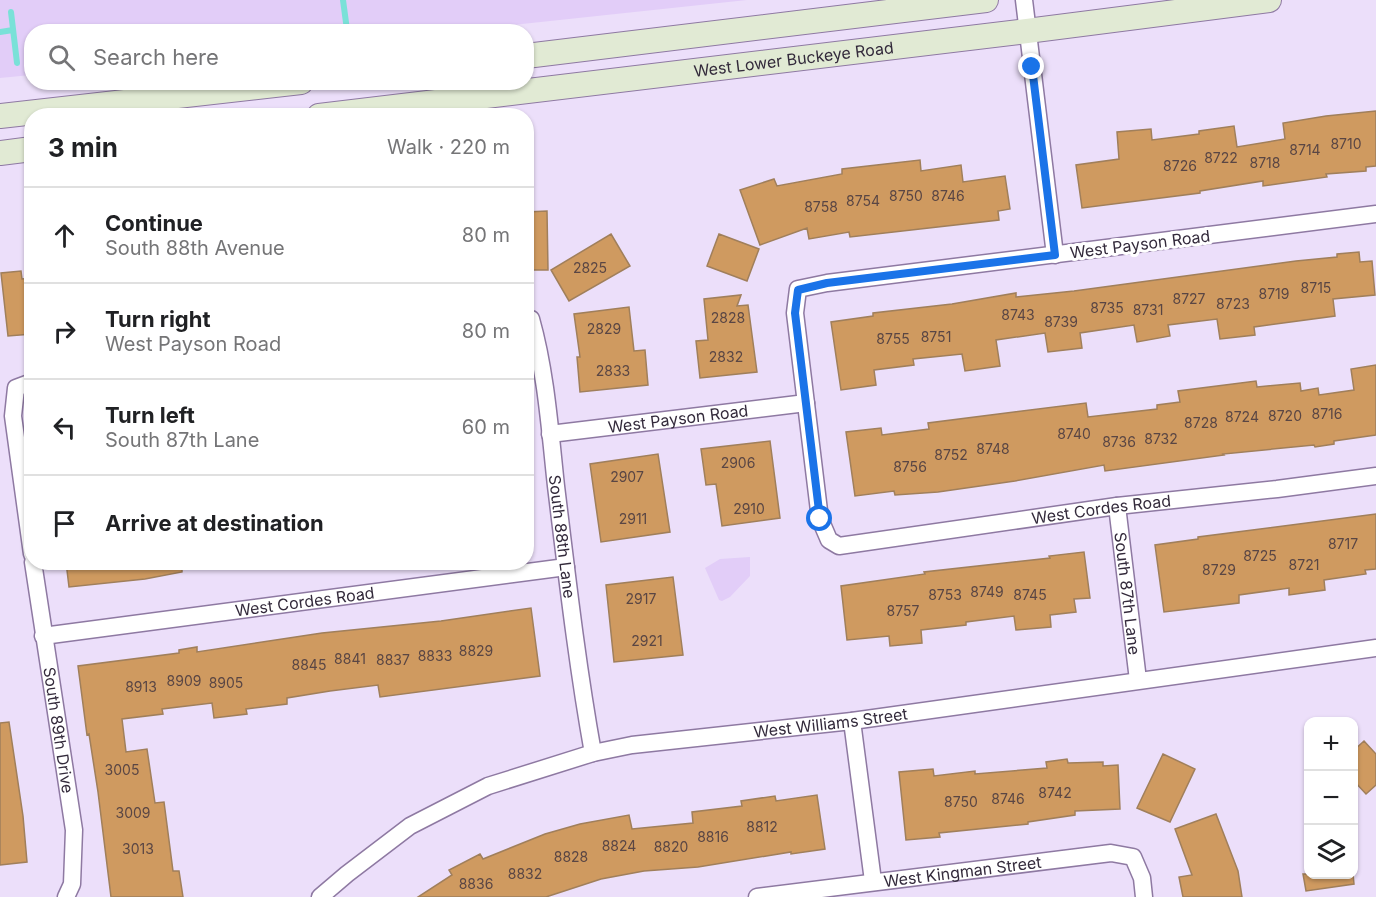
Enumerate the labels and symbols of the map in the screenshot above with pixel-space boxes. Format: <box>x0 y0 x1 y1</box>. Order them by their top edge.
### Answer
street label: West Lower Buckeye Road <box>693 37 895 81</box>
route end <box>1018 53 1044 79</box>
house number: 8710 <box>1330 135 1362 152</box>
house number: 8714 <box>1289 141 1321 158</box>
house number: 8722 <box>1204 149 1238 166</box>
house number: 8718 <box>1250 154 1280 171</box>
house number: 8726 <box>1163 157 1197 174</box>
house number: 8750 <box>889 187 923 204</box>
house number: 8746 <box>931 187 965 204</box>
house number: 8754 <box>846 192 880 209</box>
house number: 8758 <box>804 198 838 215</box>
street label: West Payson Road <box>1069 225 1211 263</box>
house number: 2825 <box>573 259 607 276</box>
house number: 8715 <box>1301 279 1331 296</box>
house number: 8719 <box>1259 285 1289 302</box>
house number: 8727 <box>1172 290 1206 307</box>
house number: 8723 <box>1216 295 1250 312</box>
house number: 8735 <box>1090 299 1124 316</box>
house number: 8731 <box>1133 301 1163 318</box>
house number: 8743 <box>1001 306 1035 323</box>
house number: 2828 <box>711 309 745 326</box>
house number: 8739 <box>1044 313 1078 330</box>
house number: 2829 <box>587 320 621 337</box>
house number: 8751 <box>921 328 951 345</box>
house number: 8755 <box>876 330 910 347</box>
house number: 2832 <box>709 348 743 365</box>
house number: 2833 <box>596 362 630 379</box>
street label: West Payson Road <box>607 400 749 437</box>
house number: 8716 <box>1312 405 1342 422</box>
house number: 8720 <box>1268 407 1302 424</box>
house number: 8724 <box>1225 408 1259 425</box>
house number: 8728 <box>1184 414 1218 431</box>
house number: 8740 <box>1057 425 1091 442</box>
house number: 8732 <box>1144 430 1178 447</box>
house number: 8736 <box>1102 433 1136 450</box>
house number: 8748 <box>976 440 1010 457</box>
house number: 8752 <box>934 446 968 463</box>
house number: 2906 <box>721 454 755 471</box>
house number: 8756 <box>893 458 927 475</box>
house number: 2907 <box>610 468 644 485</box>
street label: South 88th Lane <box>545 474 580 600</box>
street label: West Cordes Road <box>1030 490 1172 528</box>
house number: 2910 <box>733 500 765 517</box>
route start <box>806 505 832 531</box>
house number: 2911 <box>619 510 647 527</box>
street label: South 87th Lane <box>1110 531 1145 656</box>
house number: 8717 <box>1328 535 1358 552</box>
house number: 8725 <box>1243 547 1277 564</box>
house number: 8721 <box>1289 556 1319 573</box>
house number: 8729 <box>1202 561 1236 578</box>
street label: West Cordes Road <box>234 582 376 621</box>
house number: 8749 <box>970 583 1004 600</box>
house number: 8753 <box>928 586 962 603</box>
house number: 8745 <box>1013 586 1047 603</box>
house number: 2917 <box>626 590 656 607</box>
house number: 8757 <box>887 602 920 619</box>
house number: 2921 <box>631 632 663 649</box>
house number: 8829 <box>459 642 493 659</box>
house number: 8833 <box>418 647 452 664</box>
house number: 8841 <box>334 650 366 667</box>
house number: 8837 <box>376 651 410 668</box>
house number: 8845 <box>292 656 326 673</box>
street label: South 89th Drive <box>39 666 78 795</box>
house number: 8909 <box>167 672 201 689</box>
house number: 8905 <box>209 674 243 691</box>
house number: 8913 <box>125 678 157 695</box>
street label: West Williams Street <box>753 703 909 742</box>
house number: 3005 <box>105 761 139 778</box>
house number: 8742 <box>1038 784 1072 801</box>
house number: 8746 <box>991 790 1025 807</box>
house number: 8750 <box>944 793 978 810</box>
house number: 3009 <box>116 804 151 821</box>
house number: 8812 <box>746 818 778 835</box>
house number: 8816 <box>697 828 729 845</box>
house number: 8824 <box>602 837 636 854</box>
house number: 8820 <box>654 838 688 855</box>
house number: 3013 <box>122 840 154 857</box>
house number: 8828 <box>554 848 588 865</box>
street label: West Kingman Street <box>882 852 1042 891</box>
house number: 8832 <box>508 865 542 882</box>
house number: 8836 <box>459 875 493 892</box>

